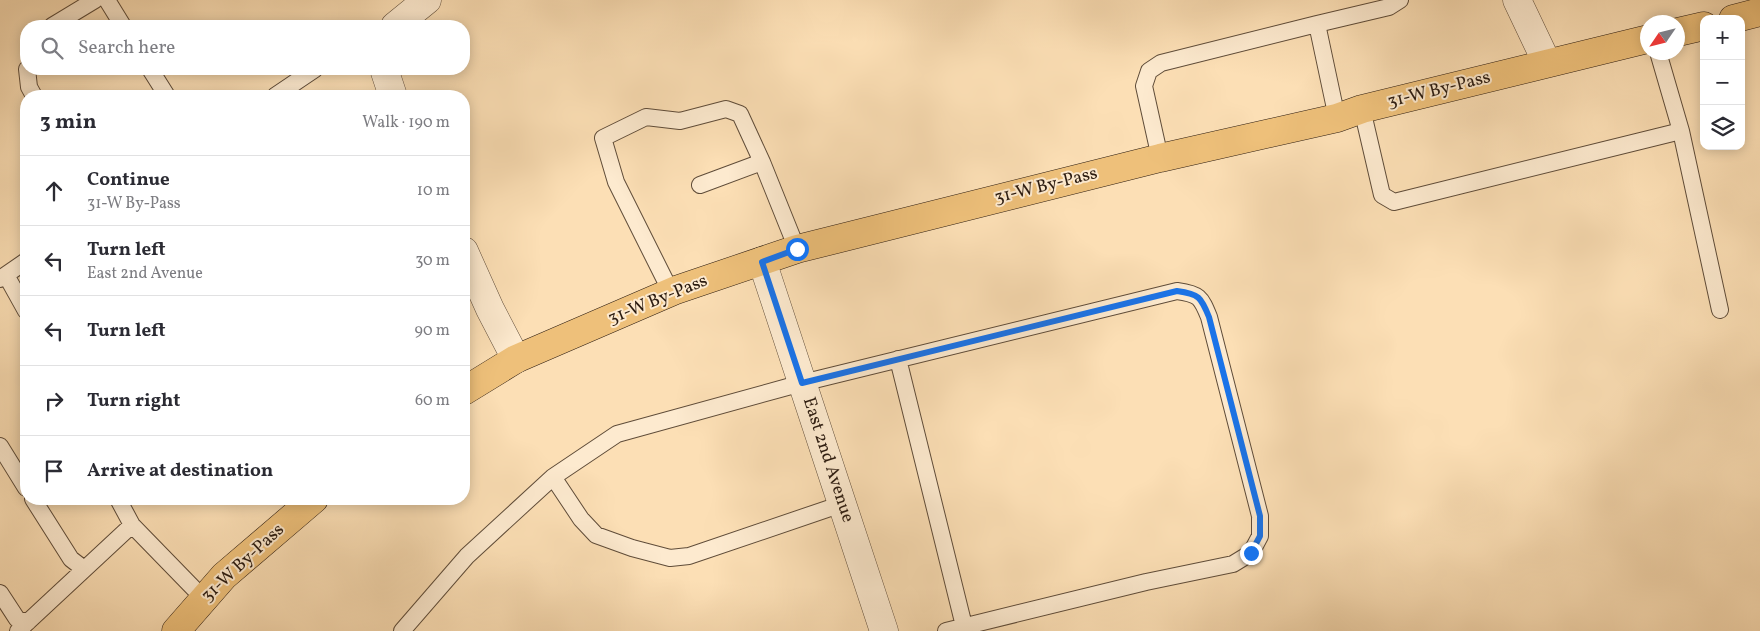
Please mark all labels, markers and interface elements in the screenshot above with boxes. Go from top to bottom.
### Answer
north arrow [1640,15,1685,60]
map controls [1700,15,1745,150]
button: + [1700,15,1745,60]
search box [20,20,470,75]
icon: search [38,34,66,62]
text: Search here [78,35,175,61]
button: − [1700,60,1745,105]
street label: 31-W By-Pass [1385,65,1493,115]
button: layers [1700,105,1745,150]
text: 3 min [40,108,96,137]
text: Walk · 190 m [362,112,450,134]
street label: 31-W By-Pass [992,161,1100,211]
text: Continue [87,167,170,193]
icon: ahead [40,177,68,205]
text: 10 m [417,180,450,202]
text: 31-W By-Pass [87,193,181,215]
text: Turn left [87,237,166,263]
route start [786,238,809,261]
icon: left [40,247,68,275]
text: 30 m [415,250,450,272]
text: East 2nd Avenue [87,263,203,285]
street label: 31-W By-Pass [604,269,712,331]
icon: left [40,317,68,345]
text: Turn left [87,318,166,344]
text: 90 m [414,320,450,342]
icon: right [40,387,68,415]
text: Turn right [87,388,180,414]
text: 60 m [415,390,450,412]
street label: East 2nd Avenue [796,394,860,526]
icon: arrive [40,457,68,485]
text: Arrive at destination [87,458,273,484]
street label: 31-W By-Pass [196,518,290,608]
route end [1240,542,1263,565]

